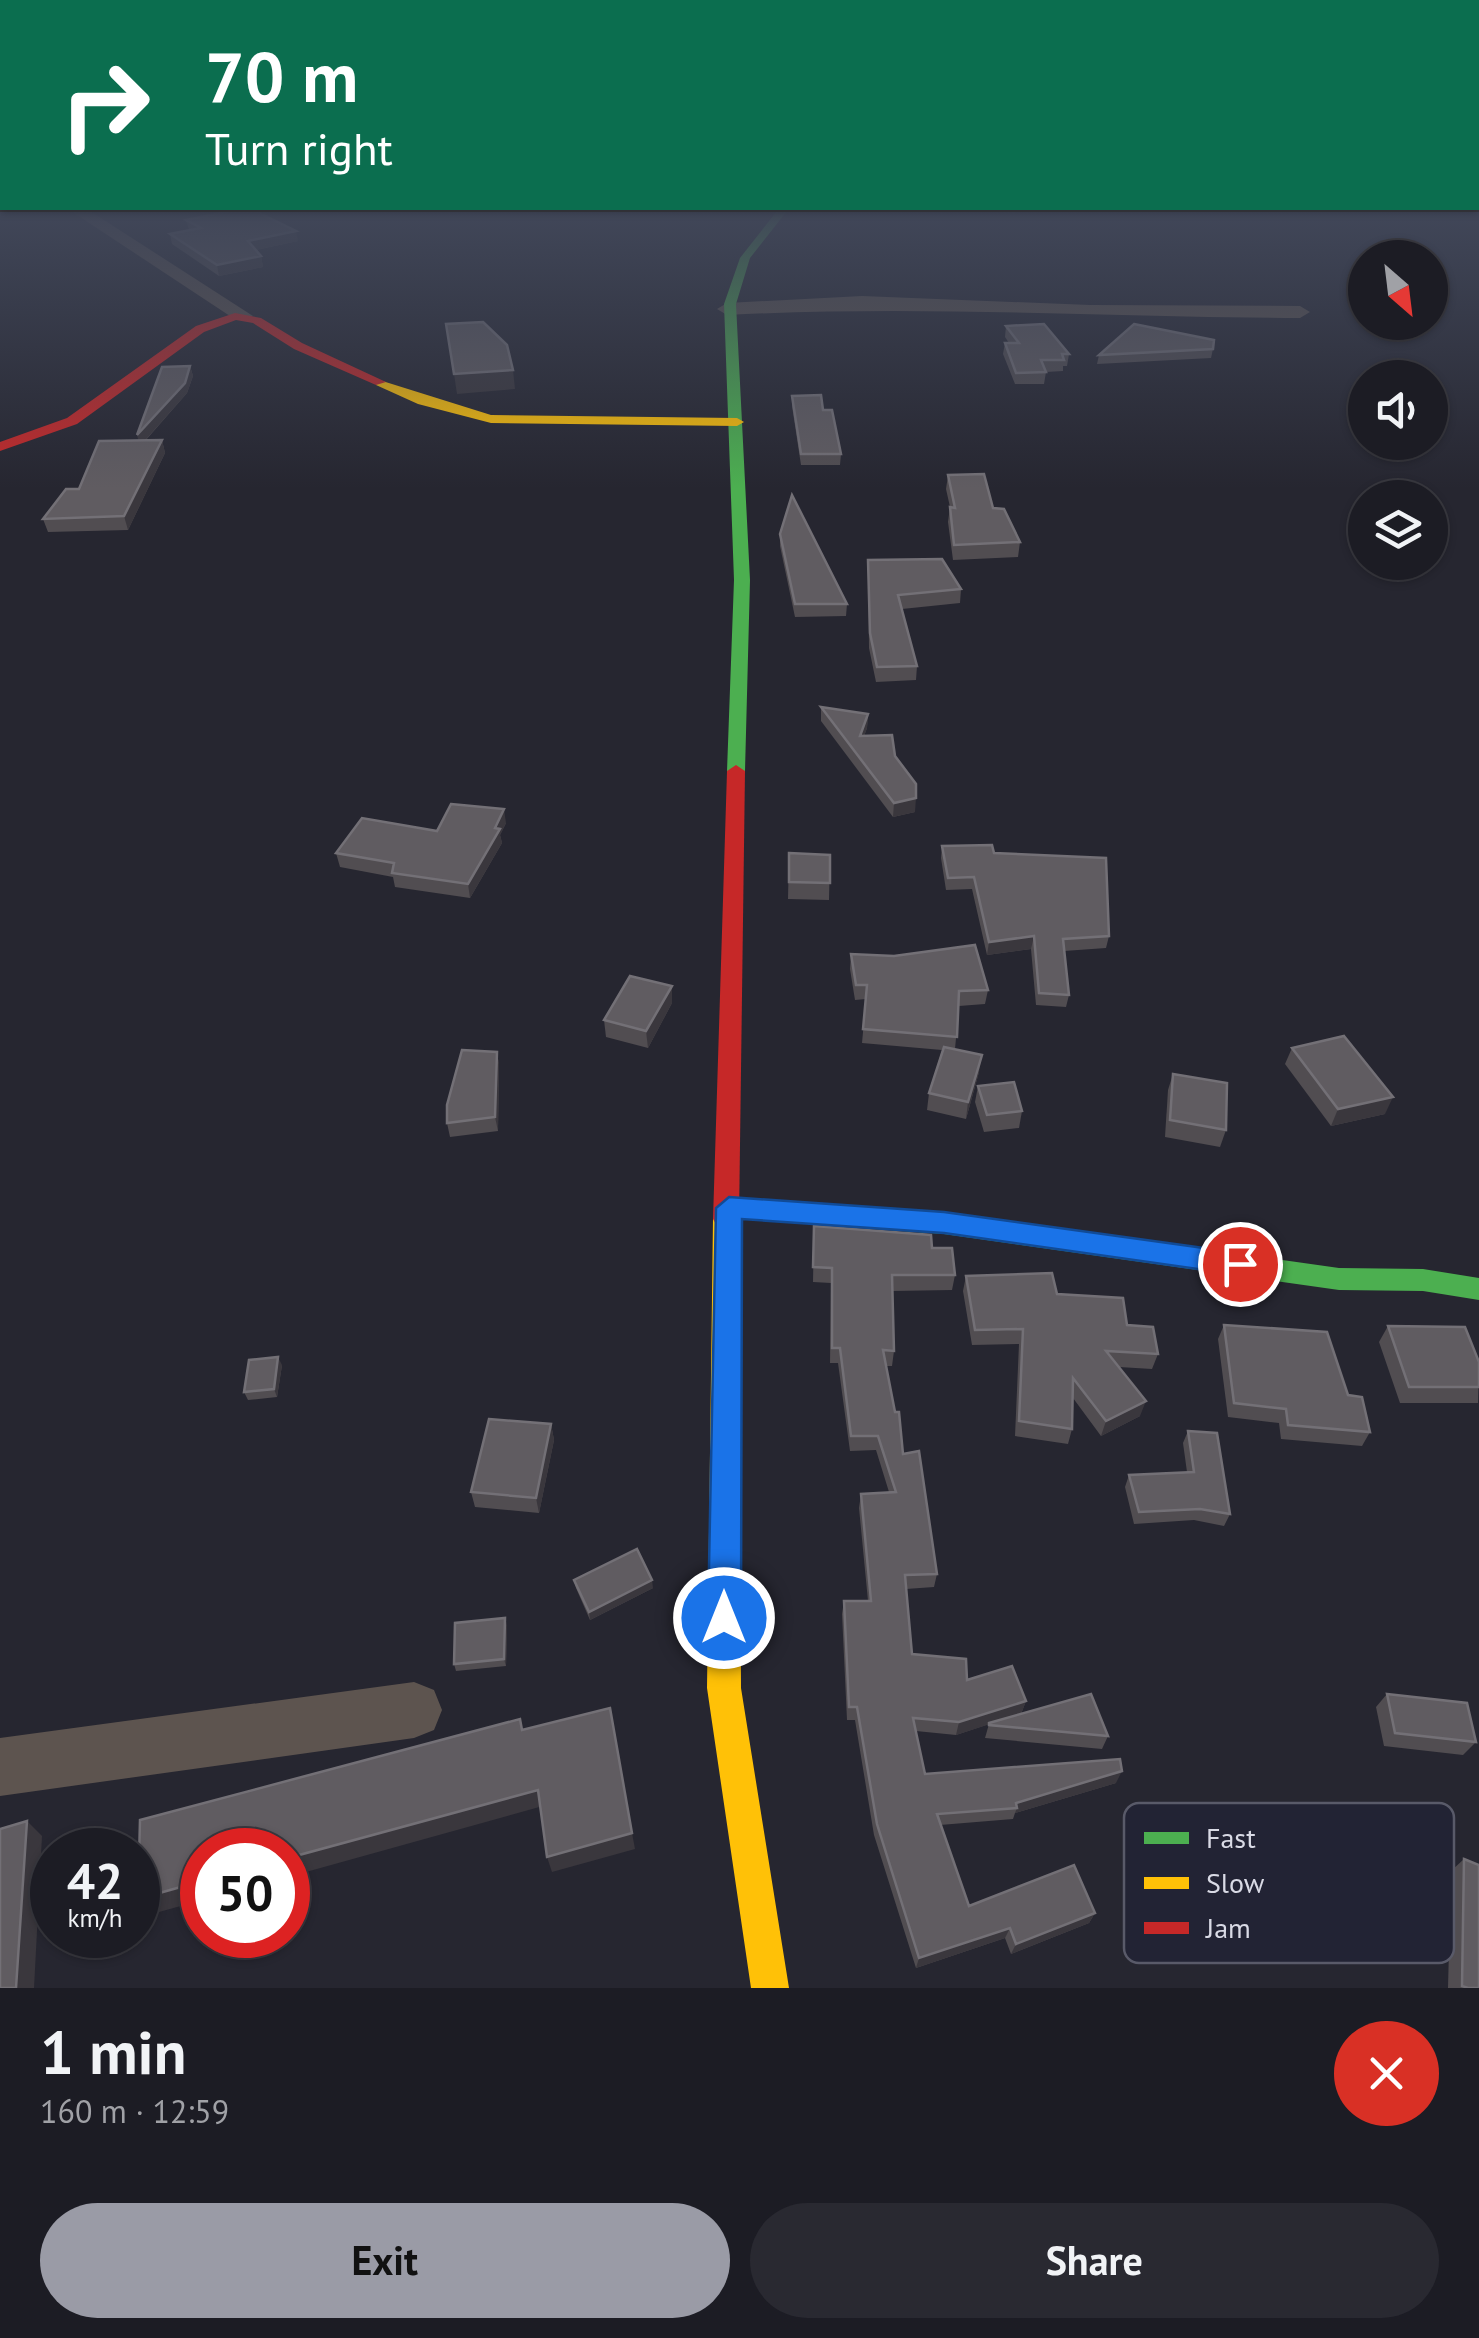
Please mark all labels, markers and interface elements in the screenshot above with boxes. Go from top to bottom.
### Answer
text: 70 m [205,31,358,121]
icon: right [40,40,170,170]
text: Turn right [205,119,393,177]
north arrow [1348,240,1448,340]
map controls [1348,240,1448,580]
button: sound [1348,360,1448,460]
button: layers [1348,480,1448,580]
pin [1198,1222,1283,1307]
icon: arrive [1213,1237,1268,1292]
position arrow [672,1566,776,1670]
legend [1124,1803,1454,1963]
text: Fast [1206,1819,1256,1856]
speed limit sign: 50 [180,1828,310,1958]
text: 42 [67,1848,123,1913]
text: Slow [1206,1864,1265,1901]
text: km/h [68,1902,122,1934]
text: Jam [1205,1909,1251,1946]
text: 1 min [40,2013,186,2091]
button: close [1334,2021,1439,2126]
text: 160 m · 12:59 [40,2090,229,2132]
button: Exit [40,2203,730,2318]
button: Share [750,2203,1439,2318]

